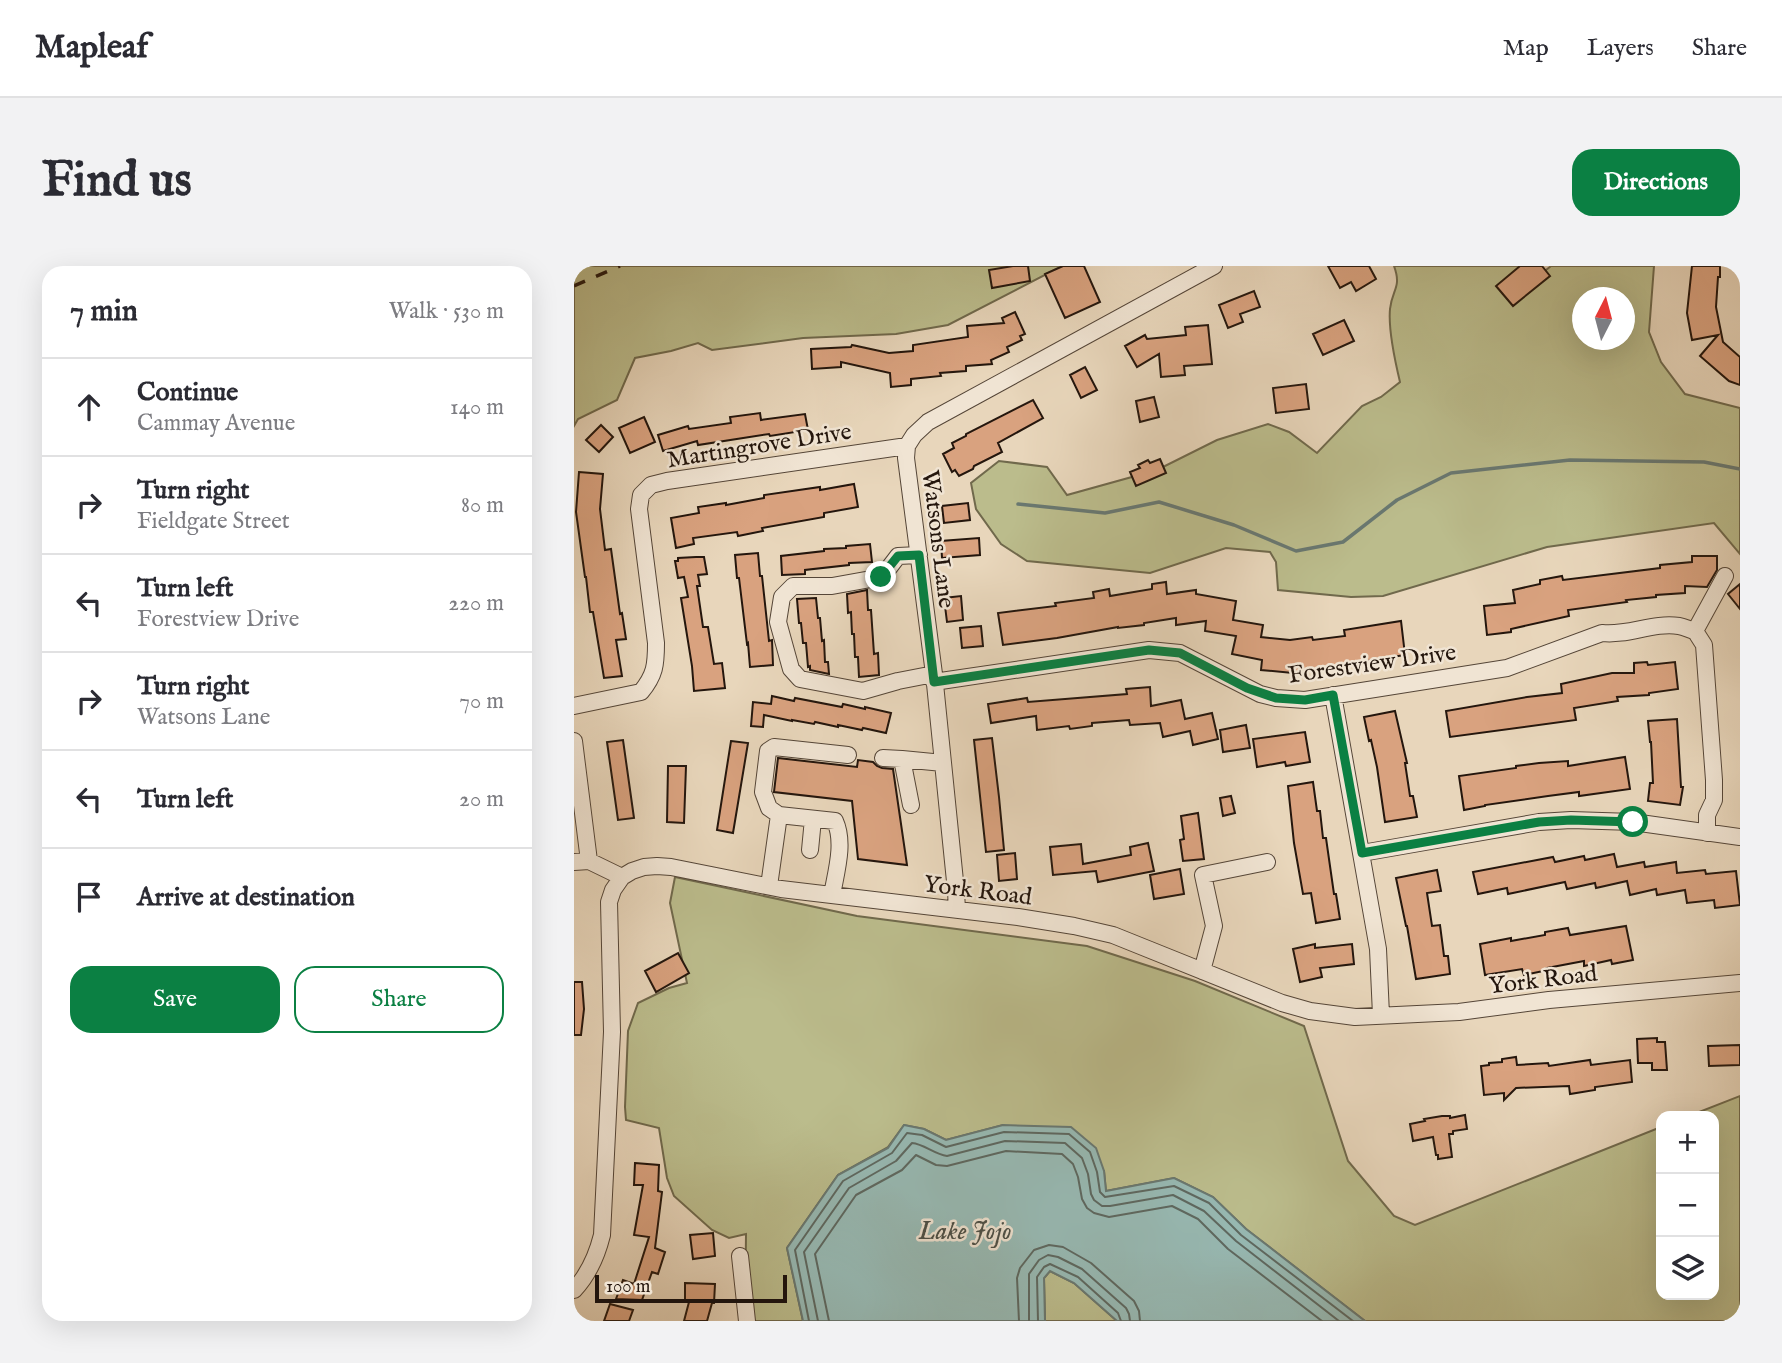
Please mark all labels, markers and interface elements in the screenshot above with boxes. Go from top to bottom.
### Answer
text: Mapleaf [35,27,148,69]
text: Map [1503,33,1549,64]
text: Layers [1587,33,1654,64]
text: Share [1692,33,1747,64]
button: Directions [1572,149,1740,216]
text: Find us [42,151,192,213]
north arrow [1572,287,1635,350]
text: 7 min [70,293,138,331]
text: Walk · 530 m [389,297,504,326]
text: Continue [137,376,238,409]
icon: ahead [70,388,108,426]
text: 140 m [450,393,504,422]
text: Cammay Avenue [137,409,295,438]
street label: Martingrove Drive [665,417,854,476]
street label: Watsons Lane [914,468,961,610]
text: Turn right [137,474,250,507]
icon: right [70,486,108,524]
text: 80 m [461,491,504,520]
text: Fieldgate Street [137,507,290,536]
route end [865,561,896,592]
text: Turn left [137,572,234,605]
icon: left [70,584,108,622]
text: 220 m [448,589,504,618]
text: Forestview Drive [137,605,299,634]
street label: Forestview Drive [1286,637,1458,692]
text: Turn right [137,670,250,703]
icon: right [70,682,108,720]
text: 70 m [459,687,504,716]
text: Watsons Lane [137,703,270,732]
icon: left [70,780,108,818]
text: Turn left [137,783,234,816]
text: 20 m [459,785,504,814]
route start [1617,806,1648,837]
street label: York Road [922,869,1034,914]
icon: arrive [70,878,108,916]
text: Arrive at destination [137,881,355,914]
street label: York Road [1487,958,1599,1003]
button: Save [70,966,280,1033]
button: Share [294,966,504,1033]
map controls [1656,1111,1719,1300]
button: + [1656,1111,1719,1174]
button: − [1656,1174,1719,1237]
water label: Lake Jojo [918,1215,1011,1248]
button: layers [1656,1237,1719,1300]
scale bar [595,1272,788,1304]
text: 100 m [606,1275,650,1299]

